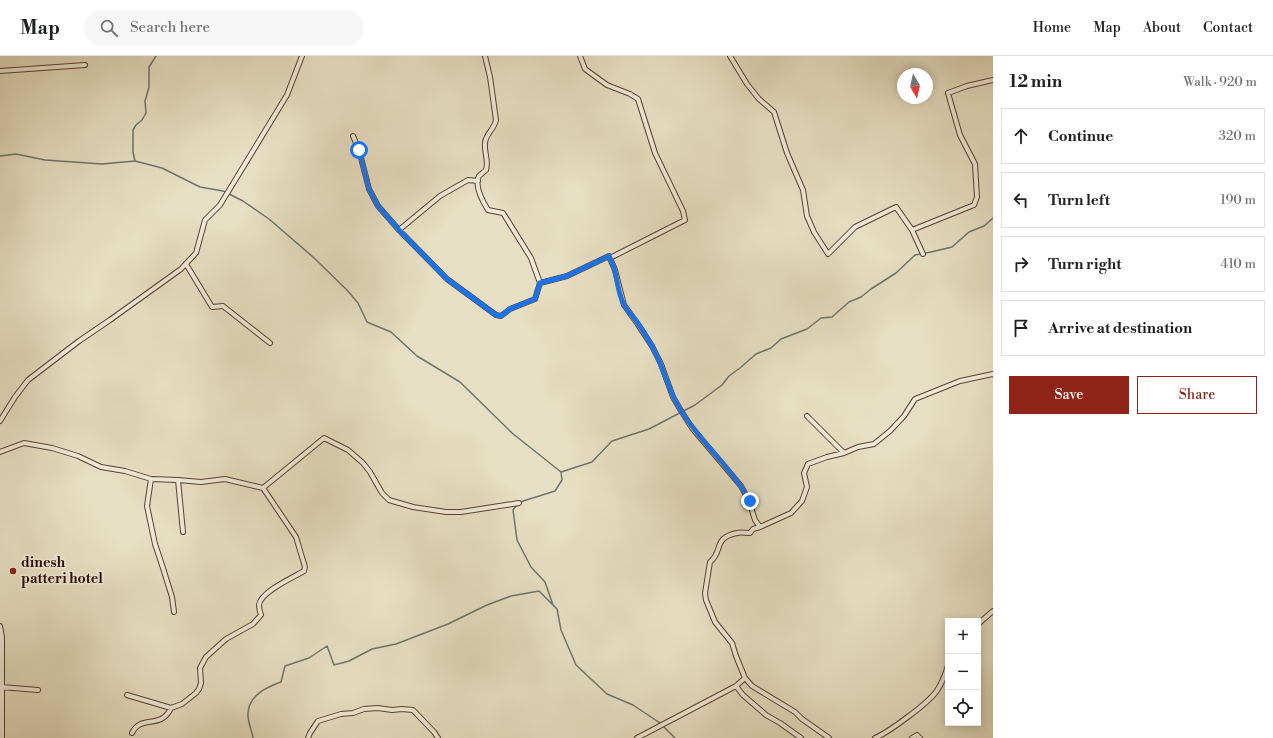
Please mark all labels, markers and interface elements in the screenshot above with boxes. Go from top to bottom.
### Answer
search box [84,10,364,46]
text: Map [20,16,60,40]
icon: search [98,17,120,39]
text: Search here [130,18,210,37]
text: Home [1033,19,1071,37]
text: Map [1093,19,1121,37]
text: About [1143,19,1181,37]
text: Contact [1203,19,1253,37]
north arrow [897,68,933,104]
text: 12 min [1009,71,1062,93]
text: Walk · 920 m [1183,74,1257,90]
icon: ahead [1010,125,1032,147]
text: Continue [1048,127,1113,146]
text: 320 m [1219,128,1256,144]
route start [350,141,368,159]
icon: left [1010,189,1032,211]
text: Turn left [1048,191,1110,210]
text: 190 m [1220,192,1256,208]
icon: right [1010,253,1032,275]
text: Turn right [1048,255,1122,274]
text: 410 m [1220,256,1256,272]
icon: arrive [1010,317,1032,339]
text: Arrive at destination [1048,319,1192,338]
button: Save [1009,376,1129,414]
button: Share [1137,376,1257,414]
route end [741,492,759,510]
place label: dinesh patteri hotel [21,554,103,588]
marker: dinesh patteri hotel [8,566,18,576]
map controls [945,618,981,726]
button: + [945,618,981,654]
button: − [945,654,981,690]
button: locate [945,690,981,726]

